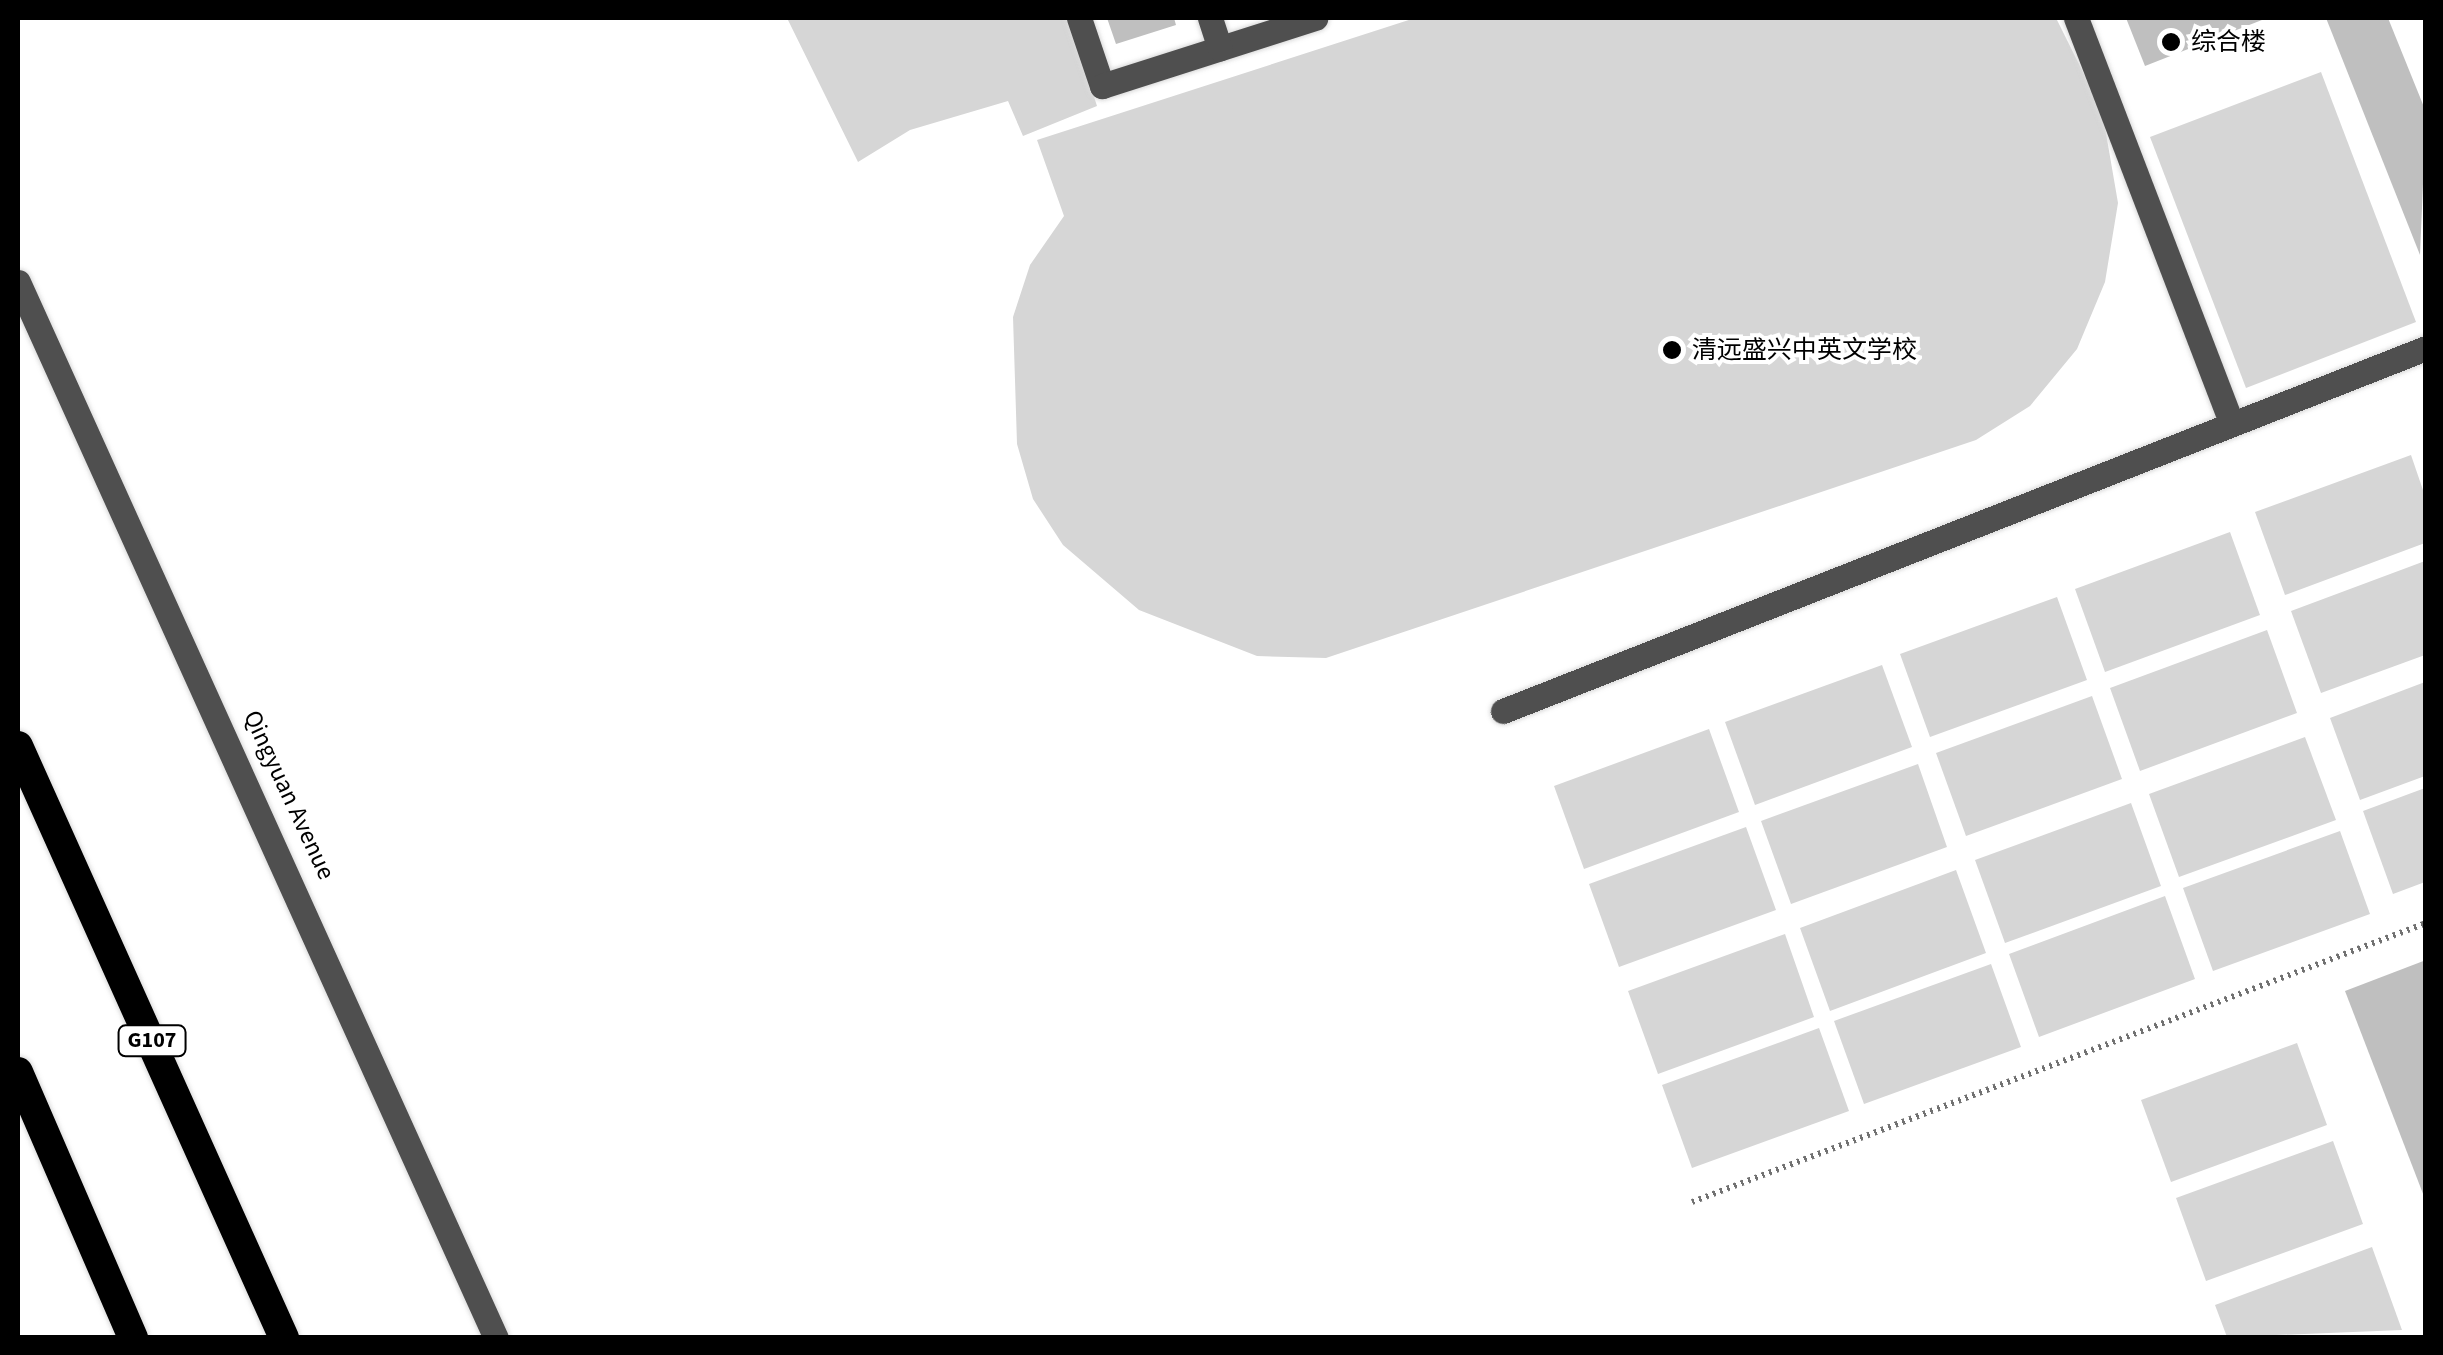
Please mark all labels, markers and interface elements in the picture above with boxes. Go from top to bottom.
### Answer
place label: 综合楼 [2191,27,2266,57]
marker: 综合楼 [2160,31,2182,53]
place label: 清远盛兴中英文学校 [1692,335,1917,365]
marker: 清远盛兴中英文学校 [1661,339,1683,361]
street label: Qingyuan Avenue [237,706,341,884]
road number: G107 [117,1024,187,1058]

